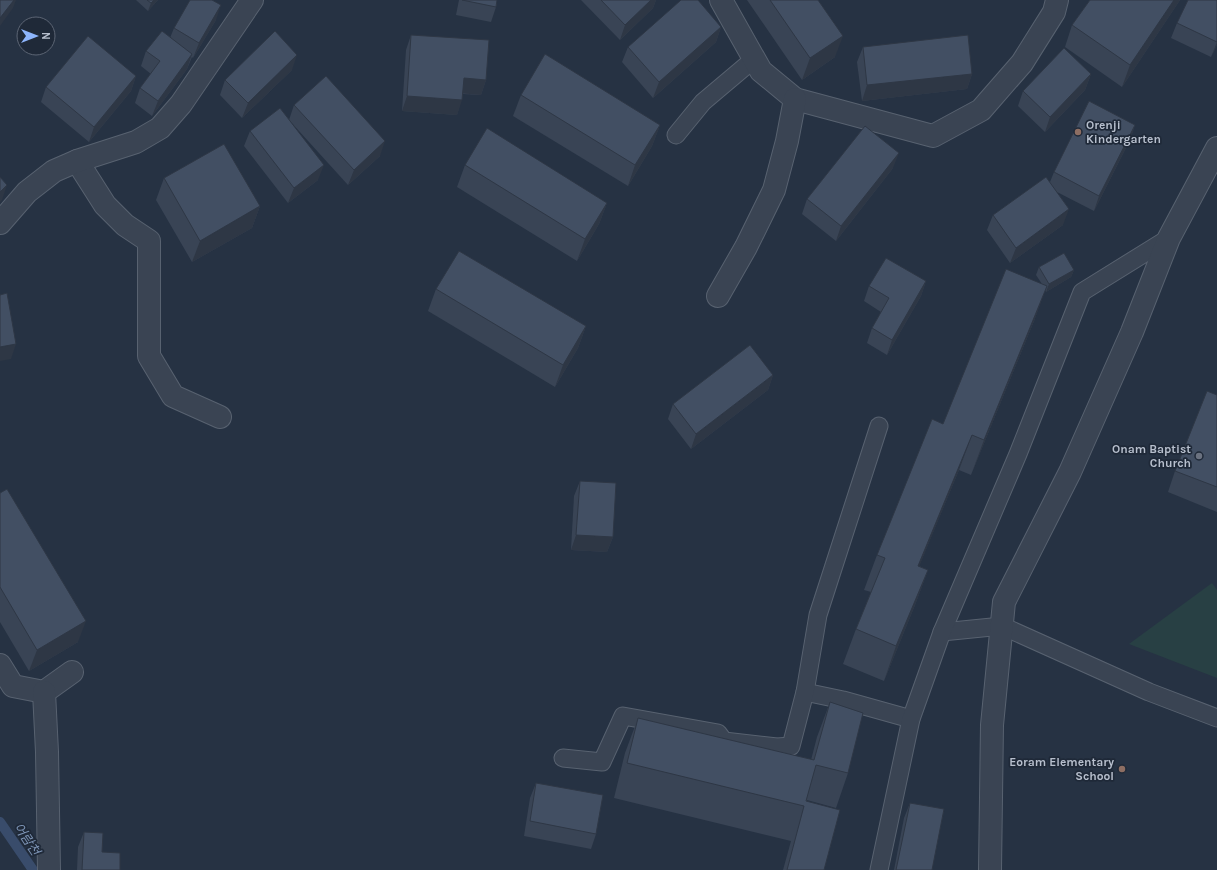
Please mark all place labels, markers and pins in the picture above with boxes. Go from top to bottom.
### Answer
place label: Orenji Kindergarten [1086,118,1161,146]
marker: Orenji Kindergarten [1073,127,1083,137]
place label: Onam Baptist Church [1112,442,1191,470]
marker: Onam Baptist Church [1194,451,1204,461]
place label: Eoram Elementary School [1009,755,1114,783]
marker: Eoram Elementary School [1117,764,1127,774]

